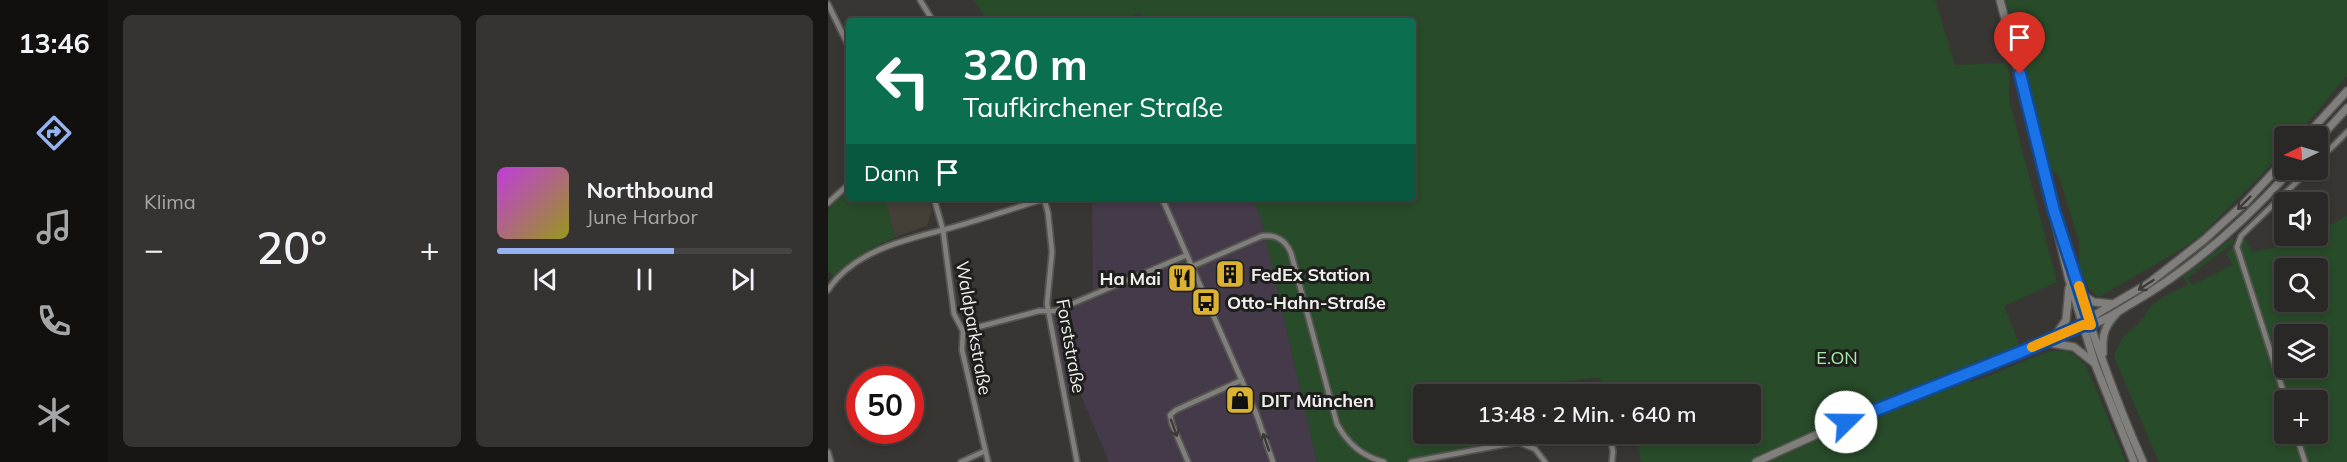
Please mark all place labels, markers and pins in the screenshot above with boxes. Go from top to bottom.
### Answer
pin [1994,12,2045,74]
building icon: FedEx Station [1214,258,1246,290]
restaurant icon: Ha Mai [1166,262,1198,294]
place label: FedEx Station [1251,263,1370,286]
place label: Ha Mai [1099,267,1161,290]
bus stop icon: Otto-Hahn-Straße [1190,286,1222,318]
place label: Otto-Hahn-Straße [1227,291,1386,314]
shop icon: DIT München [1224,384,1256,416]
place label: DIT München [1261,389,1374,412]

